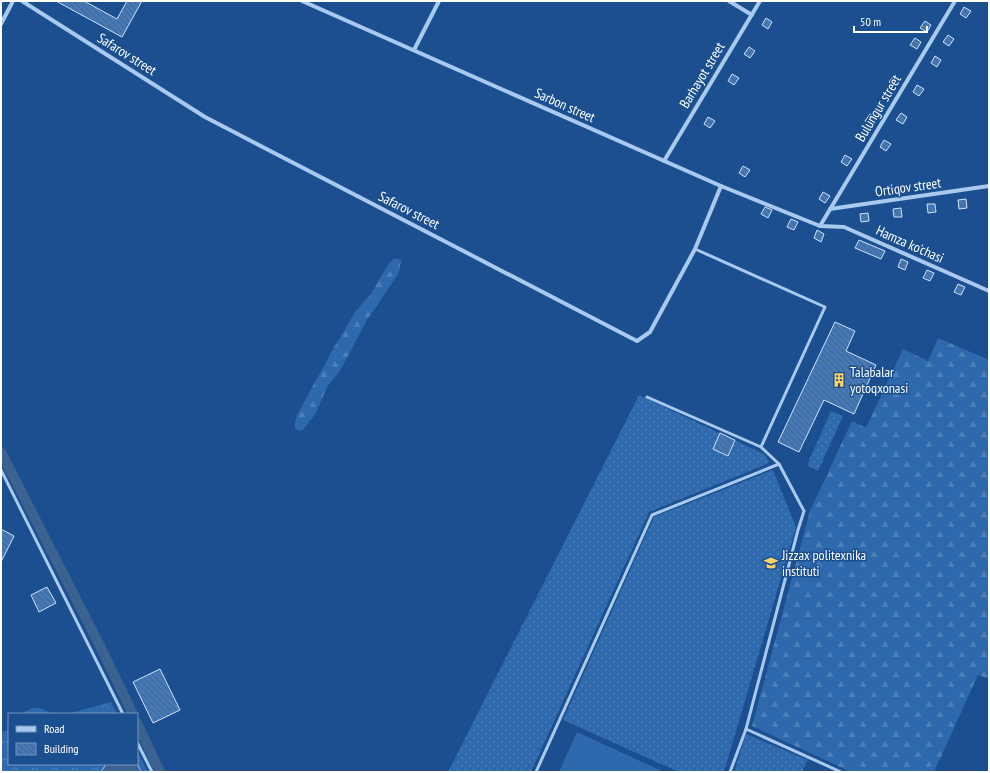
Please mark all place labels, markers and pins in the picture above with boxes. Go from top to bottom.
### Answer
place label: Talabalar yotoqxonasi [850,363,908,397]
building icon: Talabalar yotoqxonasi [831,372,847,388]
place label: Jizzax politexnika instituti [781,546,866,580]
school or university icon: Jizzax politexnika instituti [763,555,779,571]

